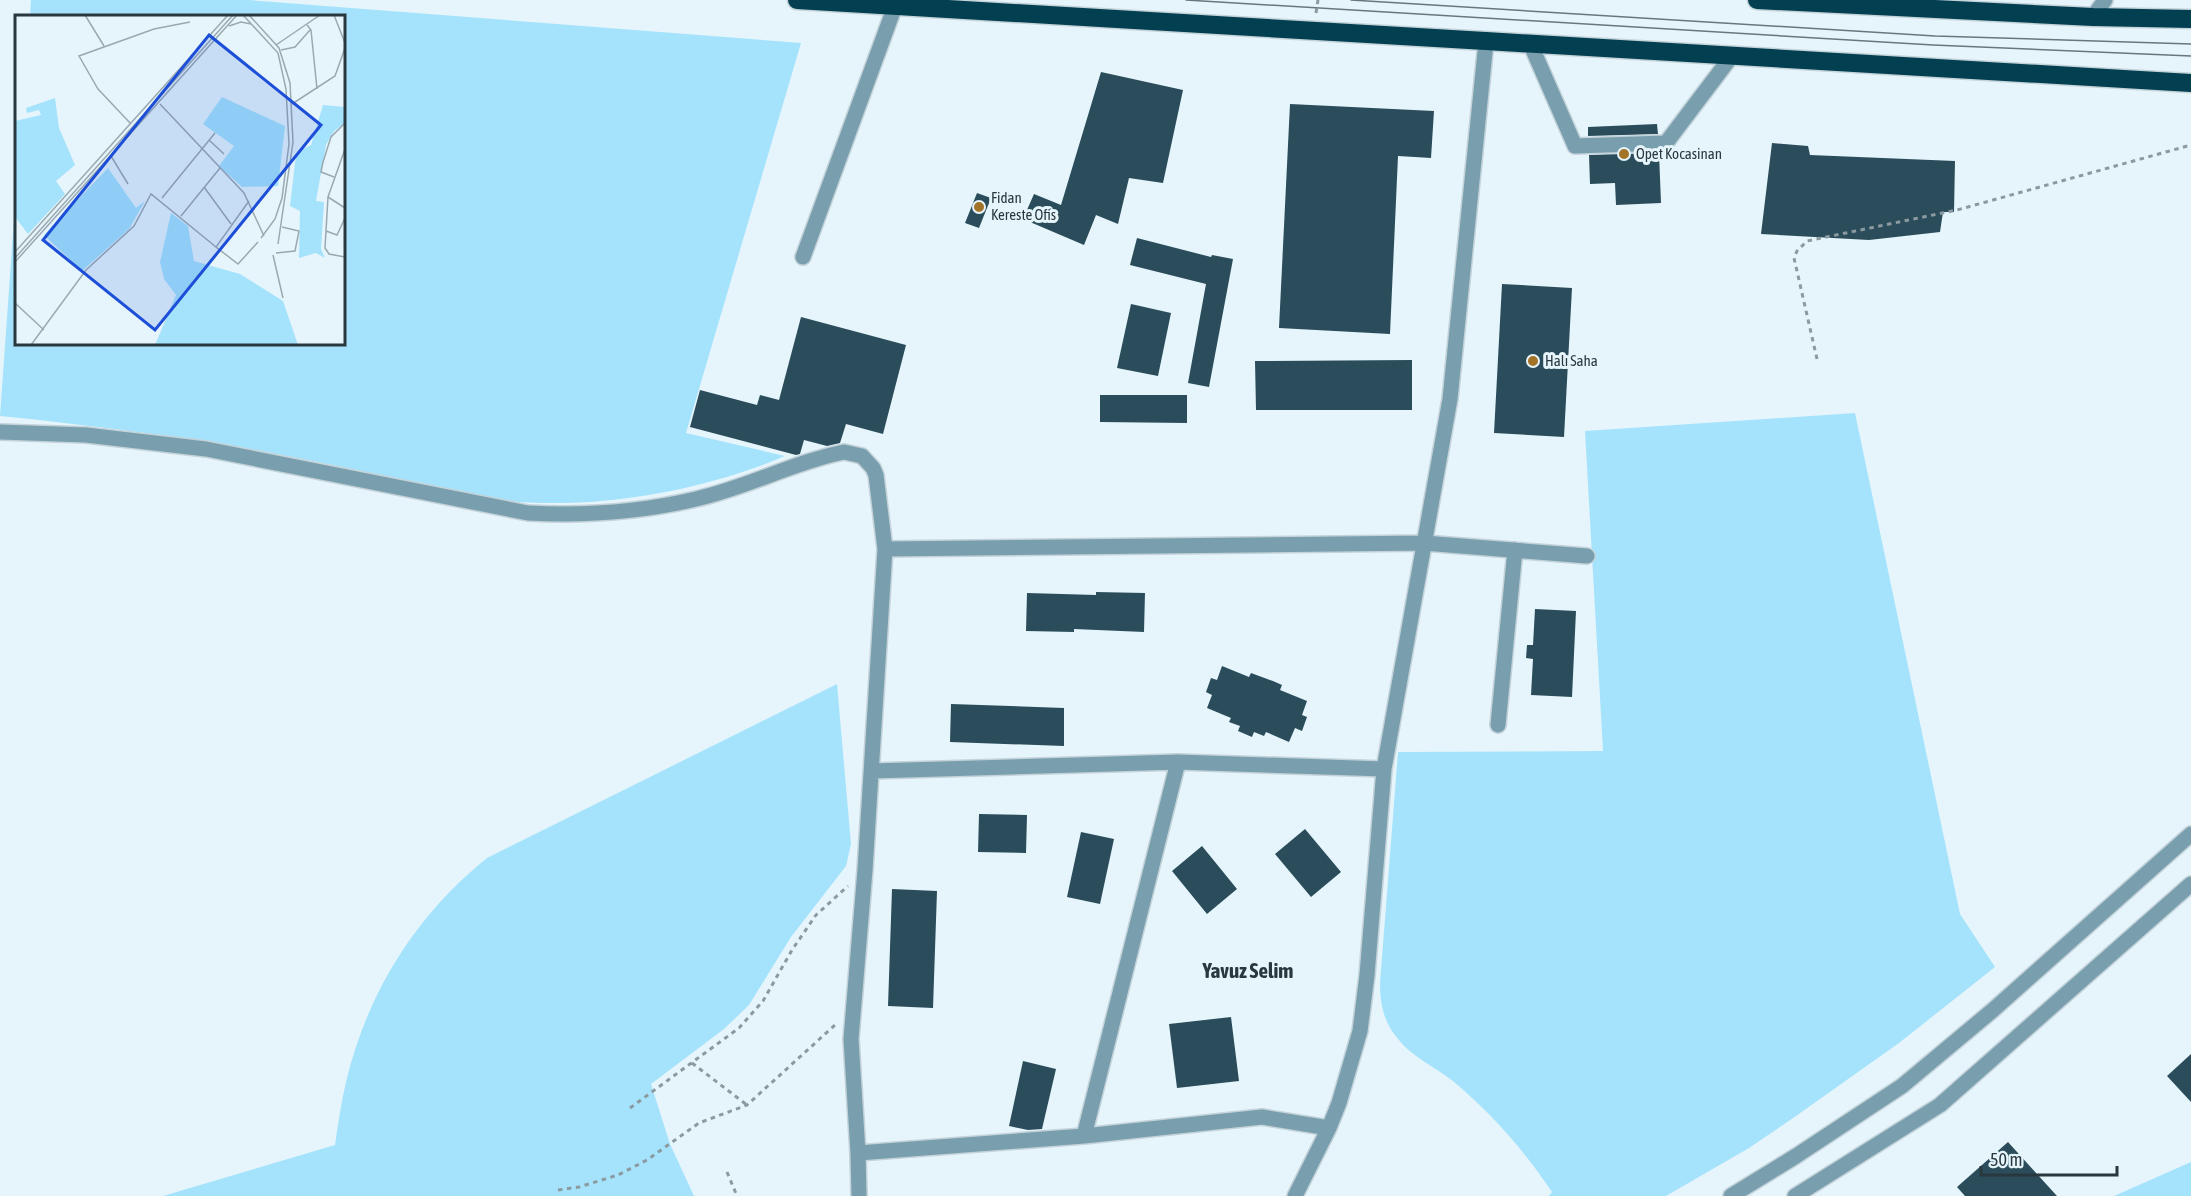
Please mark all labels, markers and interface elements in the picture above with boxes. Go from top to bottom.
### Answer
inset map [15,15,345,345]
place label: Opet Kocasinan [1636,145,1722,162]
marker: Opet Kocasinan [1617,147,1631,161]
place label: Fidan Kereste Ofis [991,189,1056,223]
marker: Fidan Kereste Ofis [972,200,986,214]
place label: Halı Saha [1545,352,1598,369]
marker: Halı Saha [1526,354,1540,368]
district label: Yavuz Selim [1202,958,1293,982]
scale bar [1981,1139,2118,1177]
text: 50 m [1990,1149,2022,1170]

